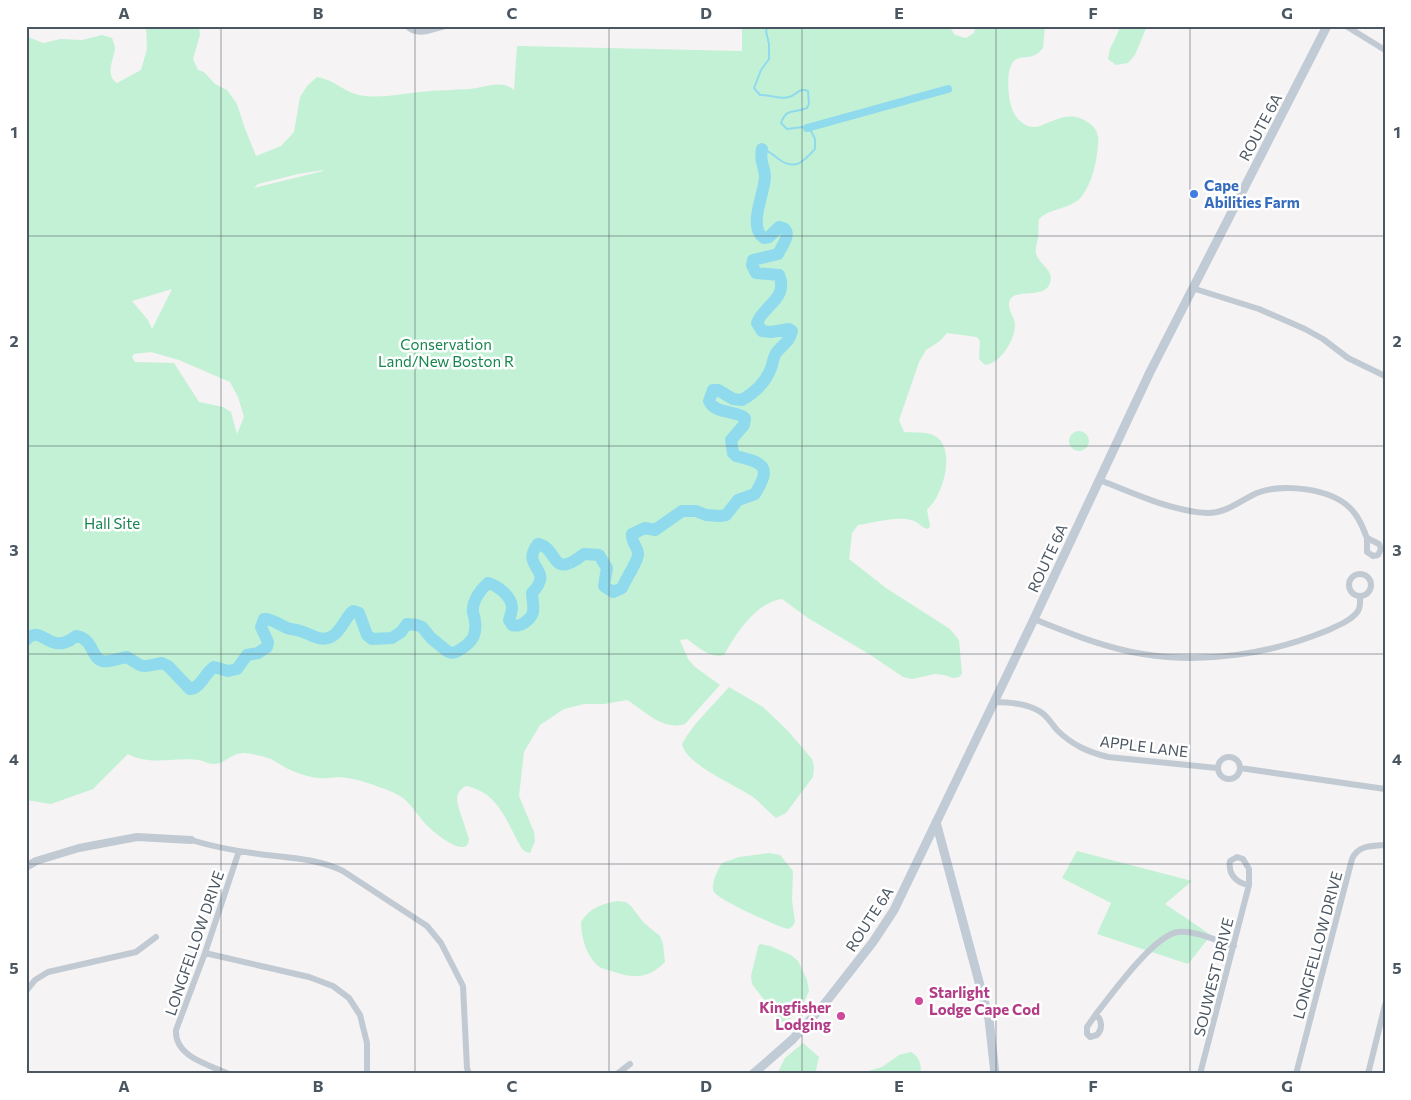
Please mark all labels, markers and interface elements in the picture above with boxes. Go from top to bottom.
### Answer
text: A [118,3,130,22]
text: B [313,3,324,22]
text: C [507,3,518,22]
text: D [700,3,712,22]
text: E [894,3,904,22]
text: F [1088,3,1098,22]
text: G [1281,3,1293,22]
street label: ROUTE 6A [1235,90,1285,164]
text: 1 [10,122,18,141]
text: 1 [1393,122,1401,141]
place label: Cape Abilities Farm [1204,176,1300,211]
marker: Cape Abilities Farm [1188,188,1200,200]
text: 2 [9,331,19,350]
text: 2 [1392,331,1402,350]
park label: Conservation Land/New Boston R [378,335,514,370]
park label: Hall Site [84,514,140,532]
street label: ROUTE 6A [1023,521,1071,595]
text: 3 [9,540,19,559]
text: 3 [1392,540,1402,559]
street label: APPLE LANE [1099,732,1189,760]
text: 4 [9,749,19,768]
text: 4 [1392,749,1402,768]
street label: LONGFELLOW DRIVE [161,868,227,1018]
street label: LONGFELLOW DRIVE [1289,869,1345,1021]
street label: ROUTE 6A [841,883,897,955]
street label: SOUWEST DRIVE [1190,916,1236,1038]
text: 5 [9,958,19,977]
text: 5 [1392,958,1402,977]
place label: Starlight Lodge Cape Cod [929,983,1040,1018]
marker: Starlight Lodge Cape Cod [913,995,925,1007]
place label: Kingfisher Lodging [759,998,831,1033]
marker: Kingfisher Lodging [835,1010,847,1022]
text: A [118,1076,130,1095]
text: B [313,1076,324,1095]
text: C [507,1076,518,1095]
text: D [700,1076,712,1095]
text: E [894,1076,904,1095]
text: F [1088,1076,1098,1095]
text: G [1281,1076,1293,1095]

